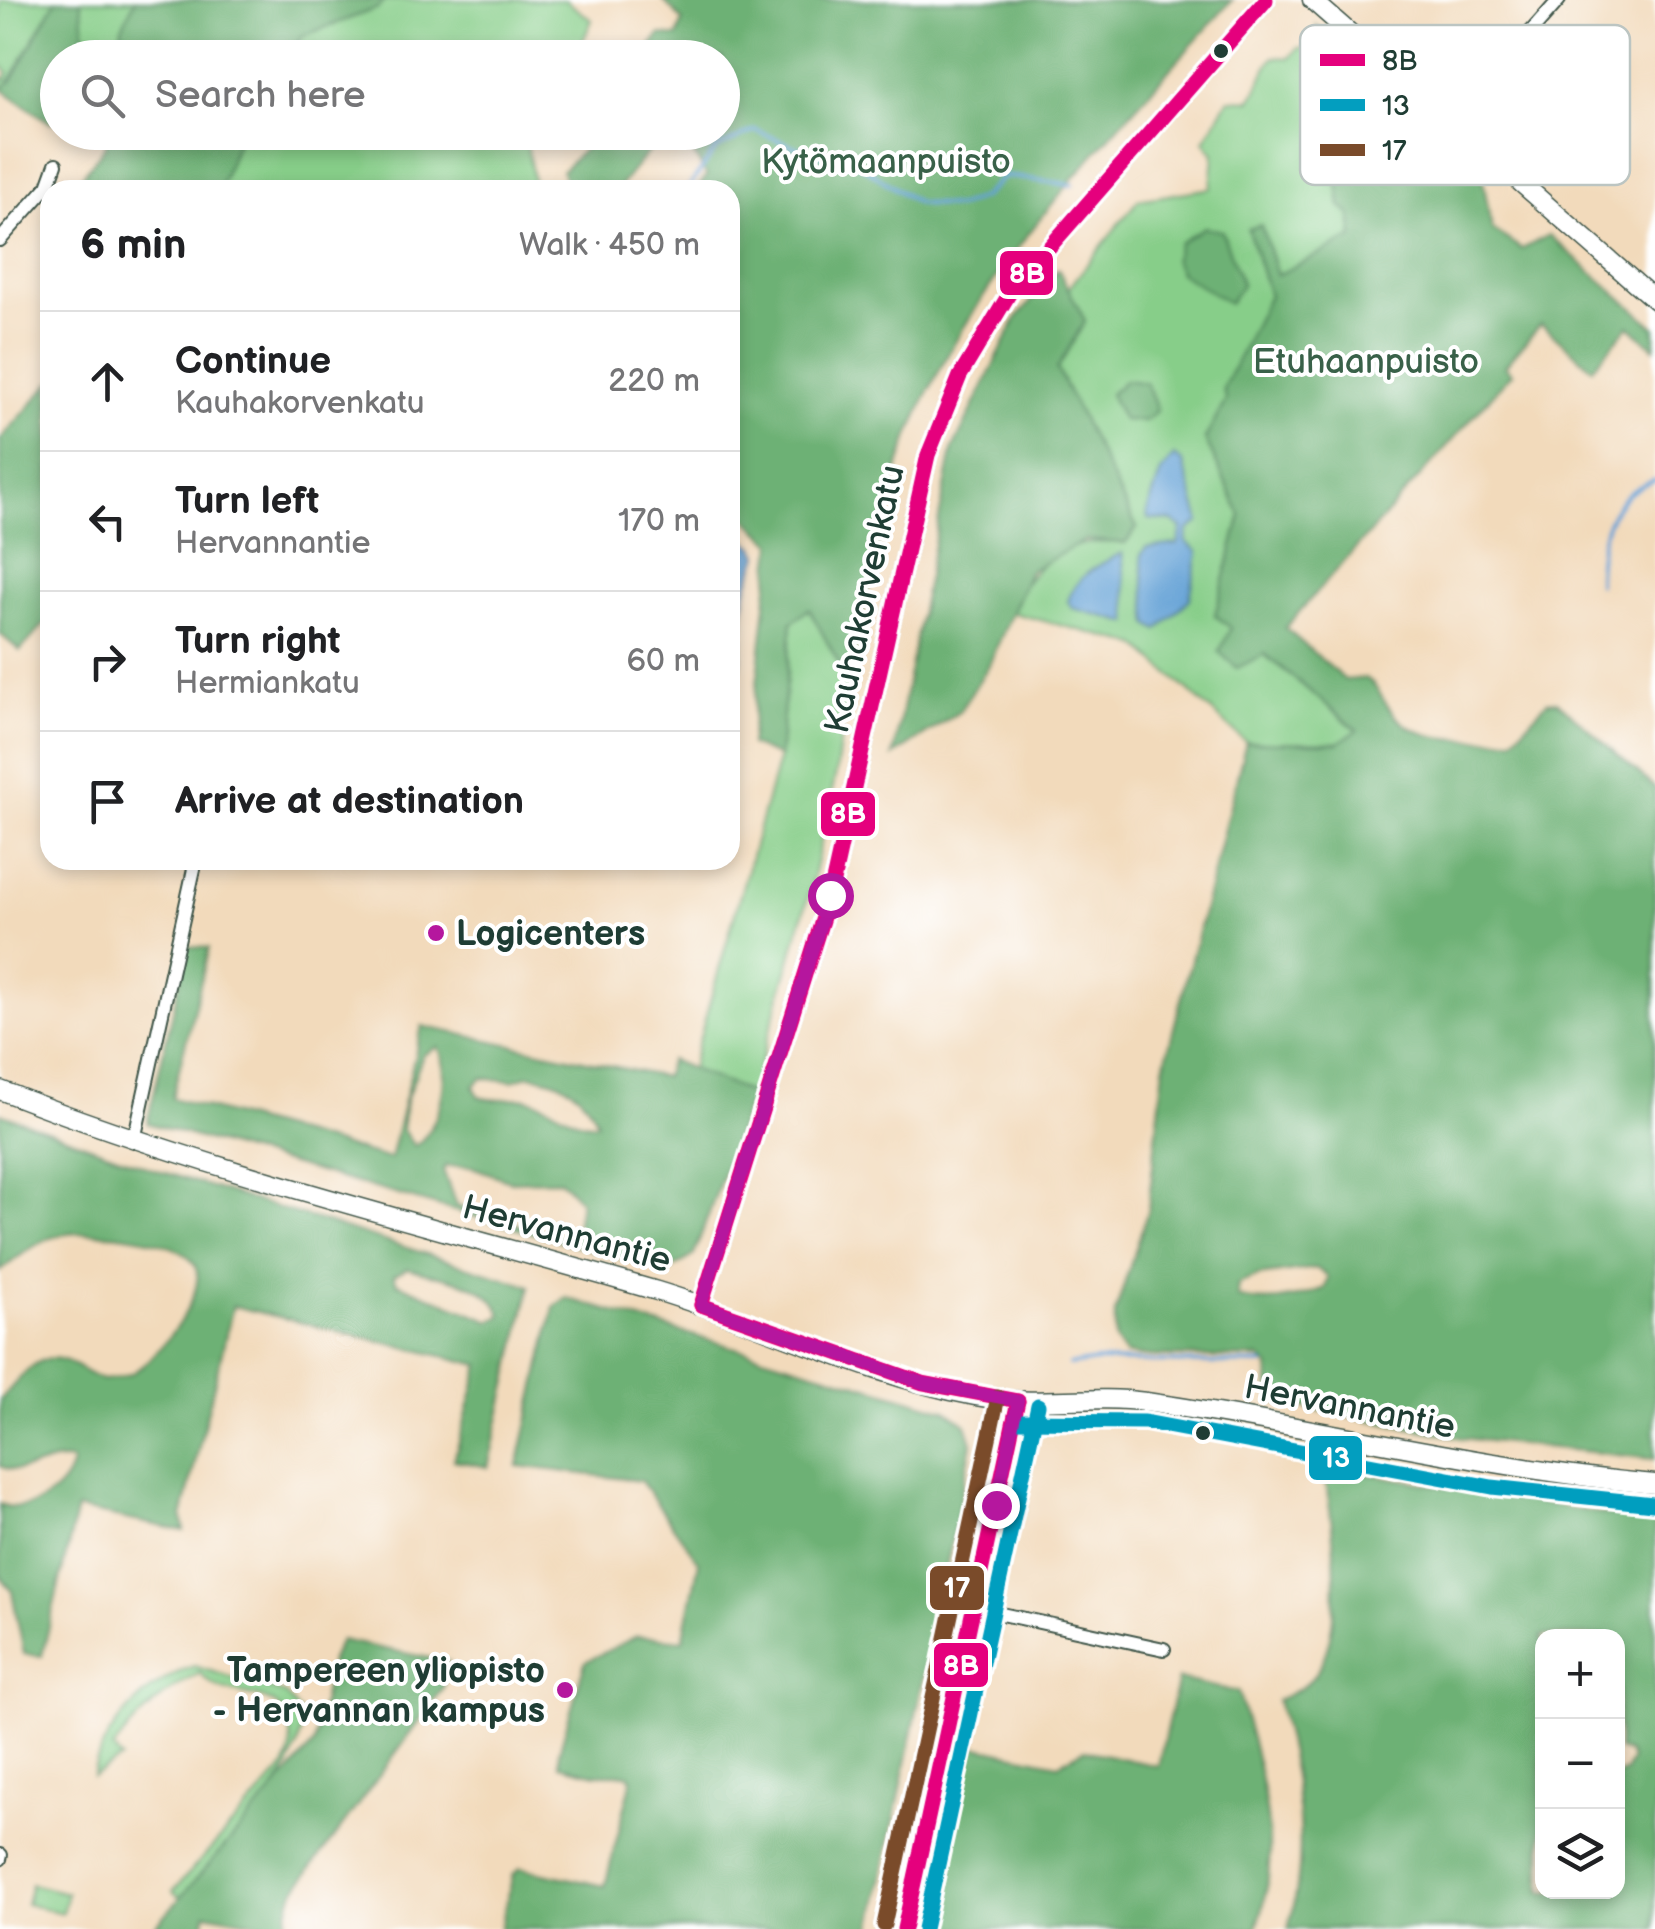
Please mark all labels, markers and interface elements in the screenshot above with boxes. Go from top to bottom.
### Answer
legend [1300,25,1630,185]
search box [40,40,740,150]
unlabelled marker [1211,41,1231,61]
text: 8B [1382,45,1418,78]
icon: search [75,68,130,123]
text: Search here [155,73,366,118]
text: 13 [1382,90,1410,123]
text: 17 [1382,135,1407,168]
park label: Kytömaanpuisto [761,141,1011,184]
text: 6 min [80,220,186,271]
text: Walk · 450 m [519,226,700,265]
line badge: 8B [998,249,1055,297]
text: 8B [1009,258,1045,291]
text: Continue [175,339,331,384]
park label: Etuhaanpuisto [1253,341,1479,384]
icon: ahead [80,354,135,409]
text: 220 m [608,362,700,401]
text: Kauhakorvenkatu [175,384,425,423]
street label: Kauhakorvenkatu [816,461,915,737]
text: Turn left [175,479,319,524]
icon: left [80,494,135,549]
text: 170 m [618,502,700,541]
text: Hervannantie [175,524,371,563]
text: Turn right [175,619,340,664]
icon: right [80,634,135,689]
text: 60 m [627,642,700,681]
text: Hermiankatu [175,664,360,703]
icon: arrive [80,774,135,829]
text: Arrive at destination [175,779,524,824]
line badge: 8B [819,790,877,838]
text: 8B [830,798,866,831]
route start [808,873,854,919]
place label: Logicenters [456,913,645,956]
marker: Logicenters [425,922,447,944]
street label: Hervannantie [458,1186,675,1283]
street label: Hervannantie [1241,1366,1459,1449]
unlabelled marker [1193,1423,1213,1443]
line badge: 13 [1307,1434,1364,1482]
text: 13 [1322,1442,1350,1475]
route end [974,1483,1020,1529]
line badge: 17 [928,1564,986,1612]
text: 17 [943,1572,971,1605]
map controls [1535,1629,1625,1899]
button: + [1535,1629,1625,1719]
line badge: 8B [932,1641,990,1689]
place label: Tampereen yliopisto - Hervannan kampus [213,1650,545,1733]
text: 8B [943,1650,979,1683]
marker: Tampereen yliopisto - Hervannan kampus [554,1679,576,1701]
button: − [1535,1719,1625,1809]
button: layers [1535,1809,1625,1899]

